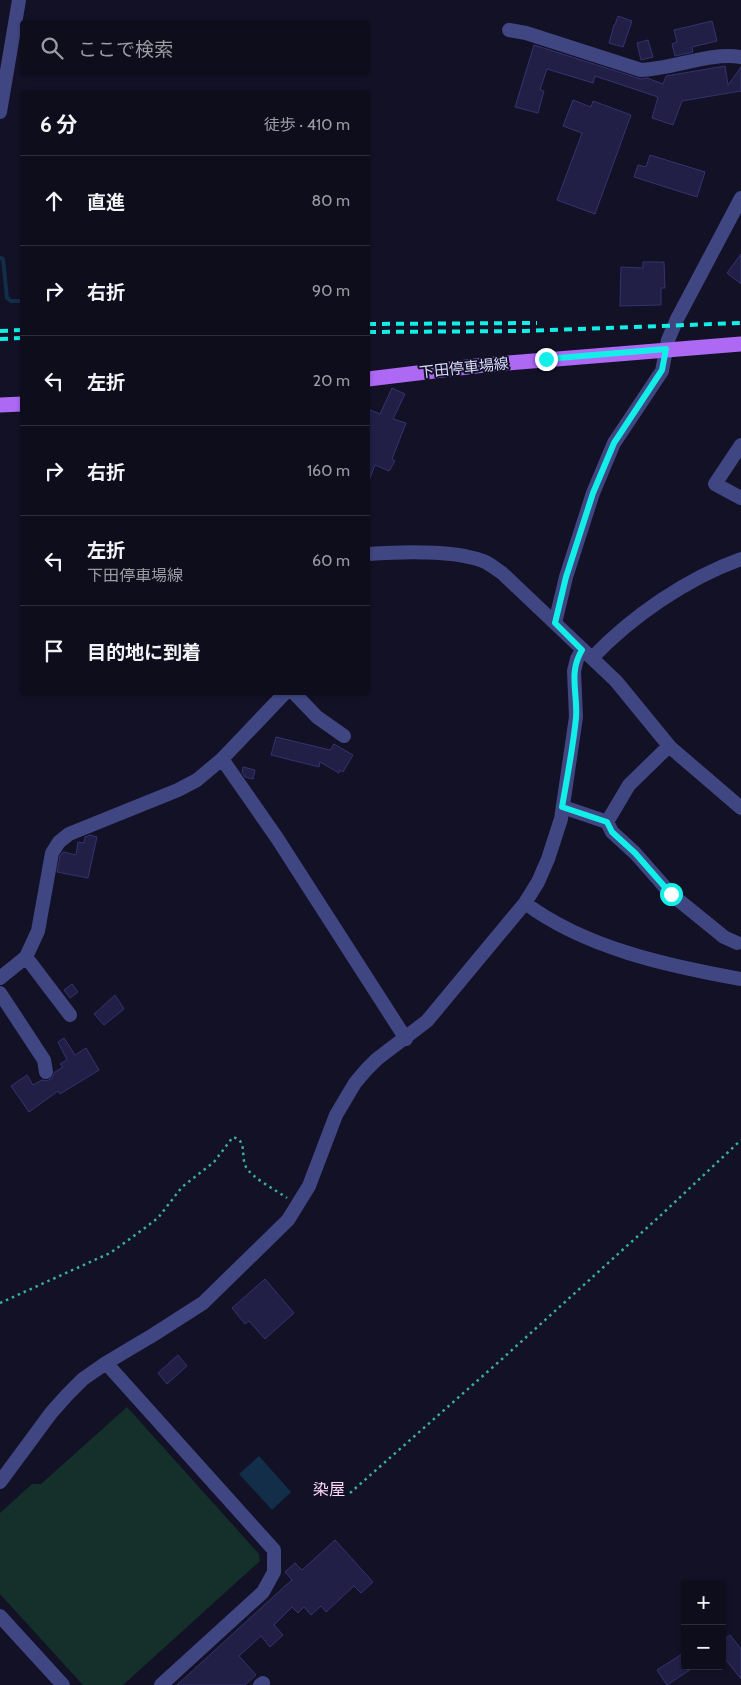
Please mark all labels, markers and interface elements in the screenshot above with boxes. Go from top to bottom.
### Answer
search box [20,20,370,75]
icon: search [38,34,66,62]
text: ここで検索 [78,38,173,61]
text: 6 分 [40,112,78,137]
text: 徒歩 · 410 m [264,115,350,134]
icon: ahead [40,187,68,215]
text: 直進 [87,191,125,214]
text: 80 m [312,191,350,210]
icon: right [40,277,68,305]
text: 右折 [87,281,125,304]
text: 90 m [312,281,350,300]
route end [535,348,558,371]
street label: 下田停車場線 [418,354,510,382]
icon: left [40,367,68,395]
text: 左折 [87,371,125,394]
text: 20 m [313,371,350,390]
icon: right [40,457,68,485]
text: 右折 [87,461,125,484]
text: 160 m [307,461,350,480]
text: 左折 [87,539,125,562]
icon: left [40,547,68,575]
text: 60 m [312,551,350,570]
text: 下田停車場線 [87,566,183,585]
icon: arrive [40,637,68,665]
text: 目的地に到着 [87,641,201,664]
route start [660,883,683,906]
district label: 染屋 [313,1480,345,1499]
map controls [681,1580,726,1670]
button: + [681,1580,726,1625]
button: − [681,1625,726,1670]

